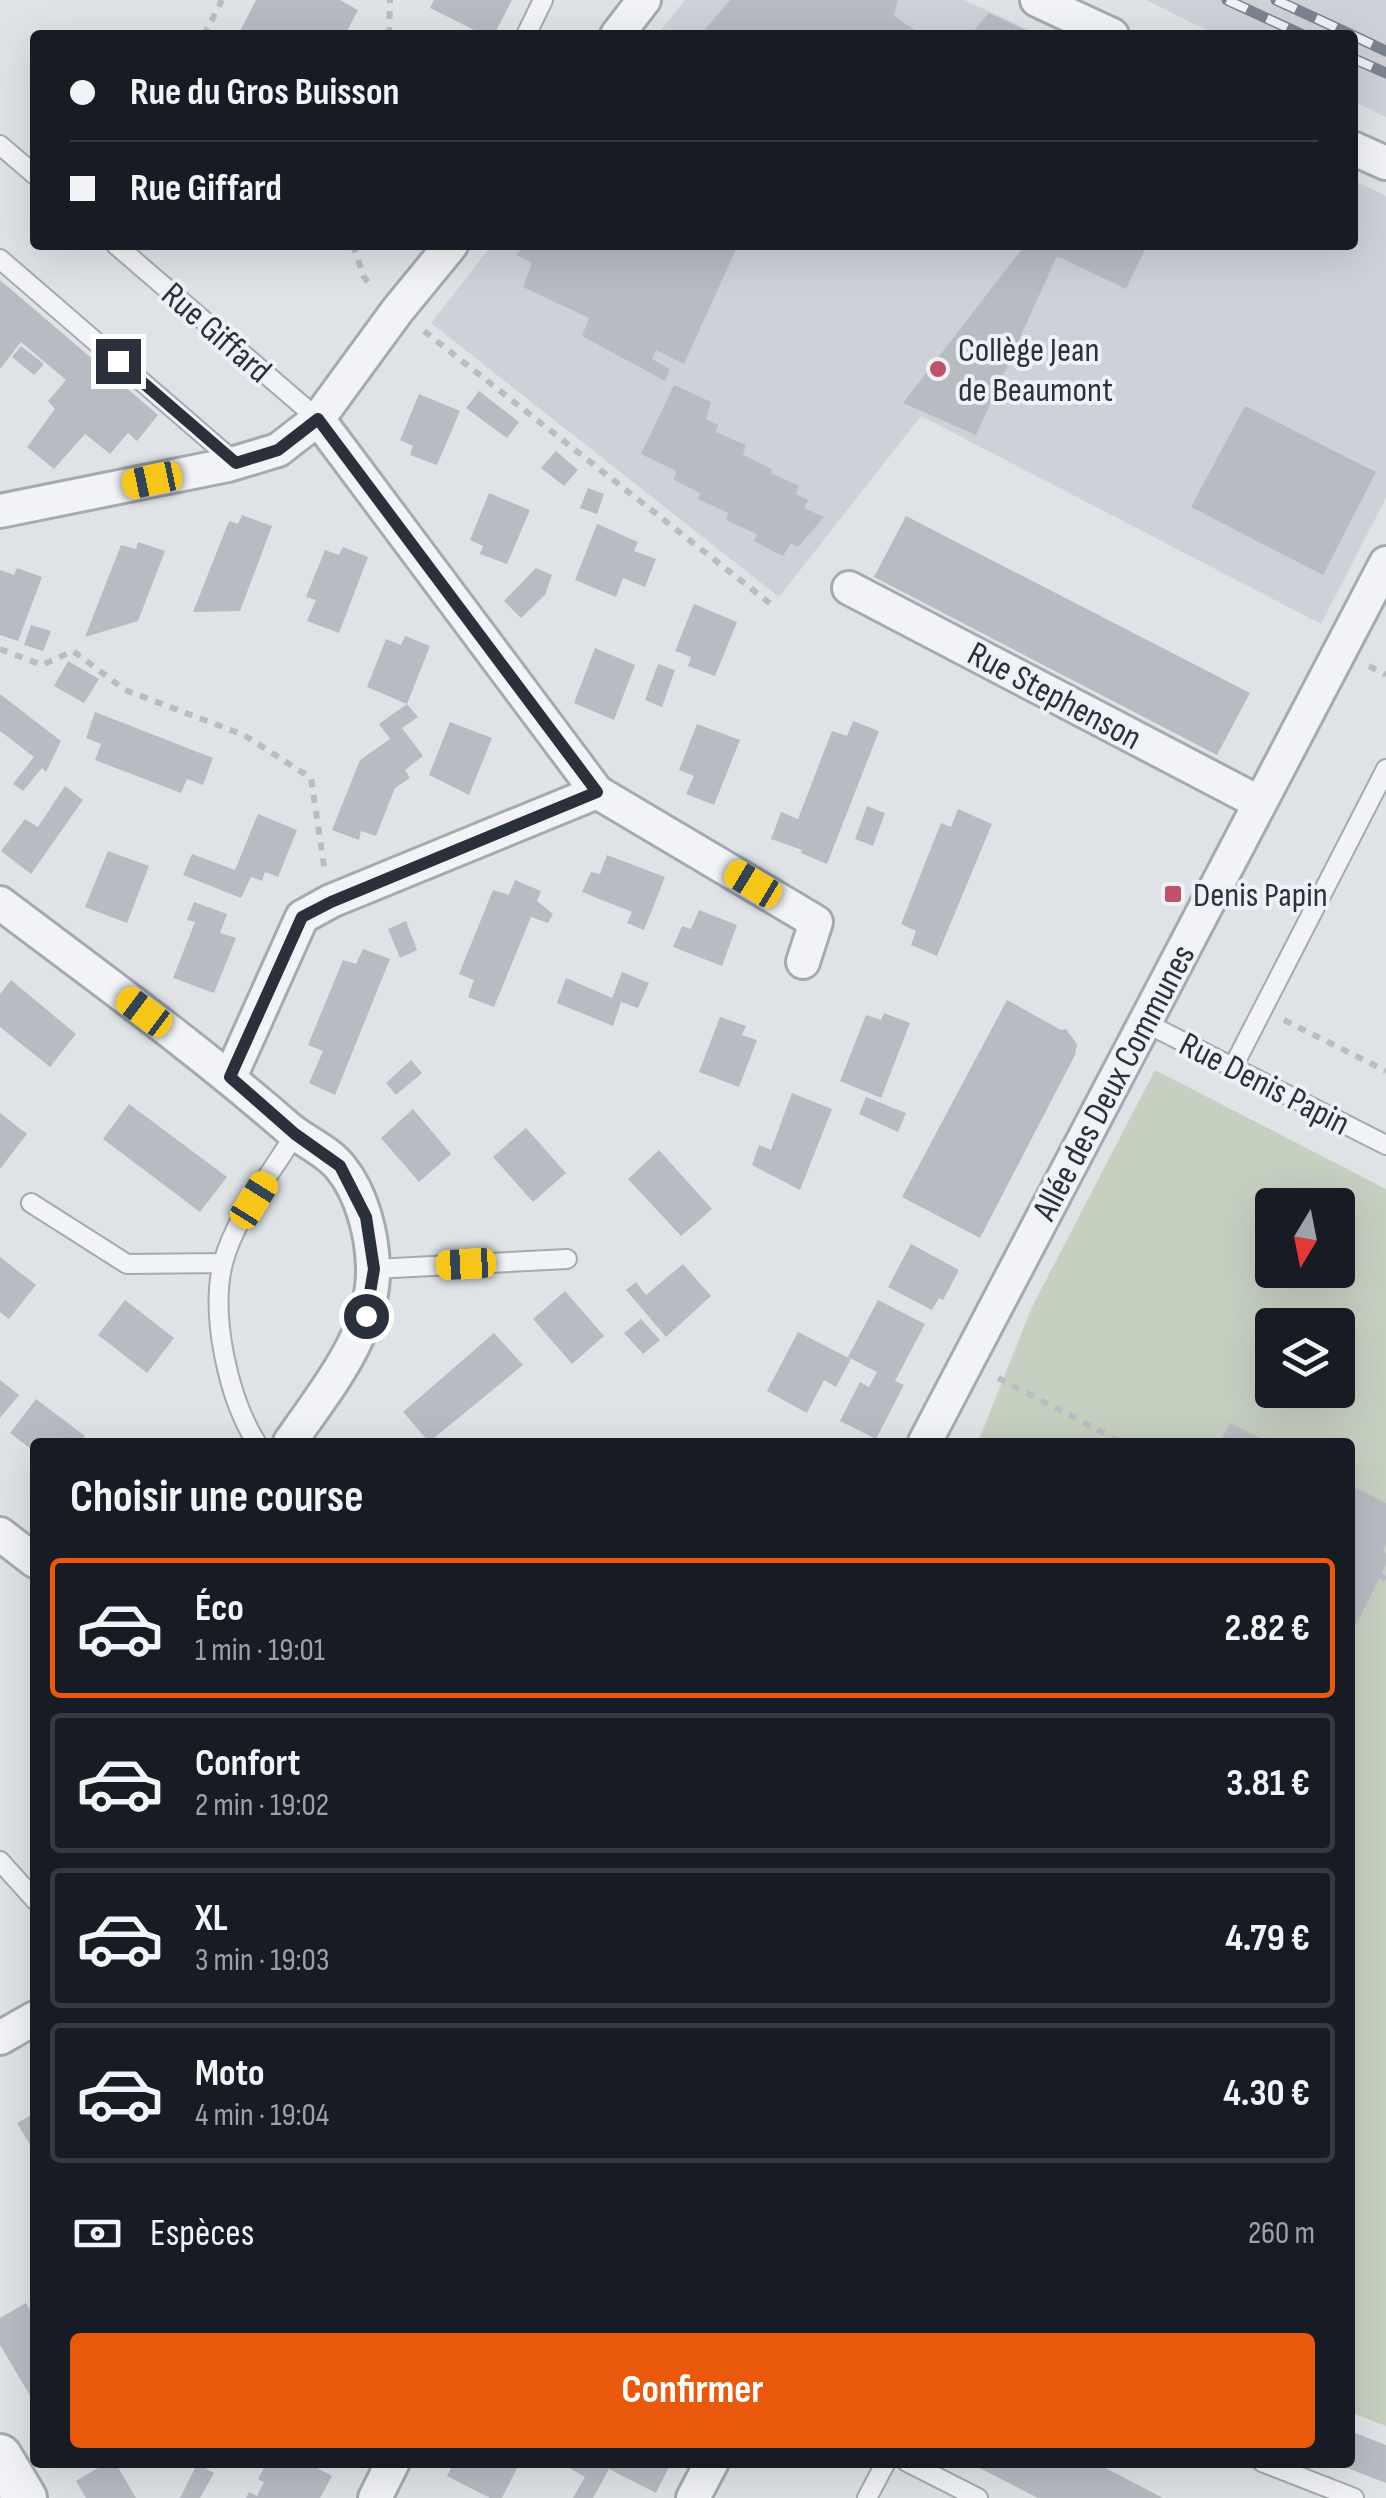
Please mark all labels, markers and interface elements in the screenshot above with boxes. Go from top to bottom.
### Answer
text: Rue du Gros Buisson [130,70,399,115]
text: Rue Giffard [130,166,282,211]
street label: Rue Giffard [152,274,280,393]
place label: Collège Jean de Beaumont [958,329,1113,412]
route end [96,339,141,384]
marker: Collège Jean de Beaumont [927,358,949,380]
car [120,459,184,501]
street label: Rue Stephenson [960,633,1148,760]
car [720,856,786,912]
place label: Denis Papin [1193,874,1328,917]
marker: Denis Papin [1162,883,1184,905]
street label: Allée des Deux Communes [1023,938,1205,1229]
car [111,982,177,1042]
street label: Rue Denis Papin [1172,1023,1357,1146]
car [225,1167,283,1233]
north arrow [1255,1188,1355,1288]
map controls [1255,1188,1355,1408]
car [435,1247,497,1281]
route start [344,1294,389,1339]
button: layers [1255,1308,1355,1408]
text: Choisir une course [70,1470,363,1525]
icon: car [75,1583,165,1673]
text: Éco [195,1586,244,1631]
text: 2.82 € [1225,1606,1310,1651]
text: 1 min · 19:01 [195,1631,325,1670]
icon: car [75,1738,165,1828]
text: Confort [195,1741,300,1786]
text: 3.81 € [1226,1761,1310,1806]
text: 2 min · 19:02 [195,1786,329,1825]
icon: car [75,1893,165,1983]
text: XL [195,1896,228,1941]
text: 4.79 € [1225,1916,1310,1961]
text: 3 min · 19:03 [195,1941,329,1980]
icon: car [75,2048,165,2138]
text: Moto [195,2051,265,2096]
text: 4.30 € [1223,2071,1310,2116]
text: 4 min · 19:04 [195,2096,329,2135]
icon: cash [70,2206,125,2261]
text: Espèces [150,2211,254,2256]
text: 260 m [1248,2214,1315,2253]
button: Confirmer [70,2333,1315,2448]

